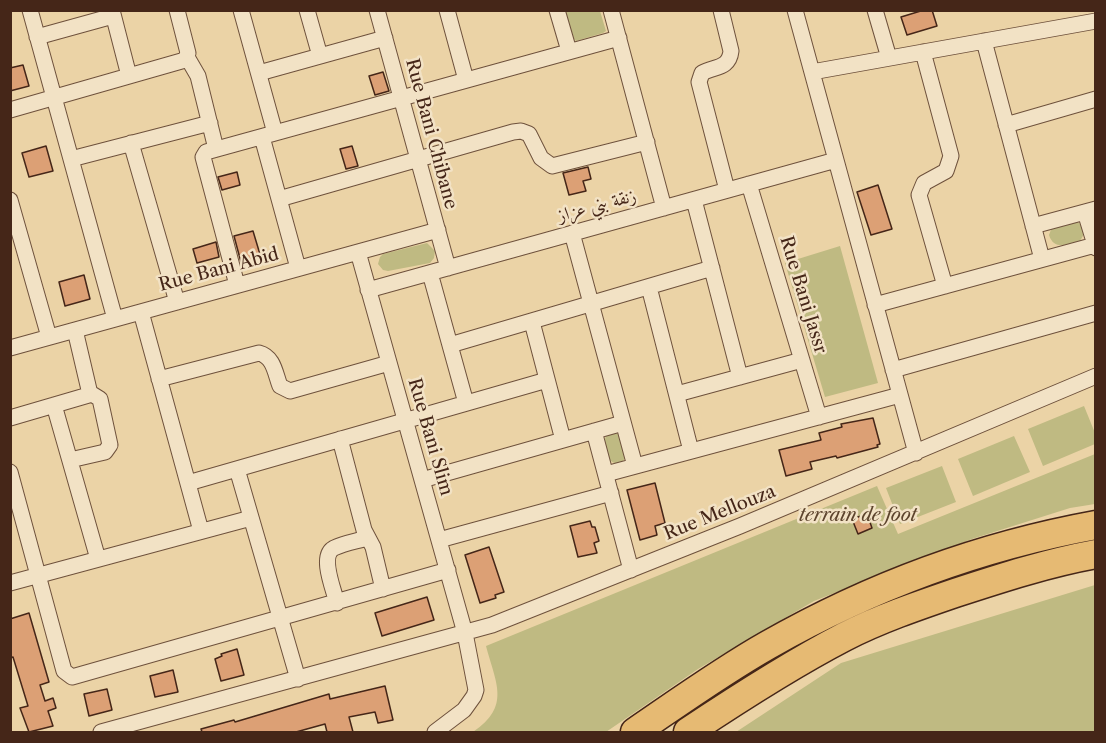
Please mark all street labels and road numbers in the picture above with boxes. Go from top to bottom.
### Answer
street label: Rue Bani Chibane [401,56,461,212]
street label: زنقة بني عزاز [555,185,639,227]
street label: Rue Bani Jassr [775,234,831,356]
street label: Rue Bani Abid [157,244,281,296]
street label: Rue Bani Slim [403,376,457,498]
street label: Rue Mellouza [661,481,779,545]

